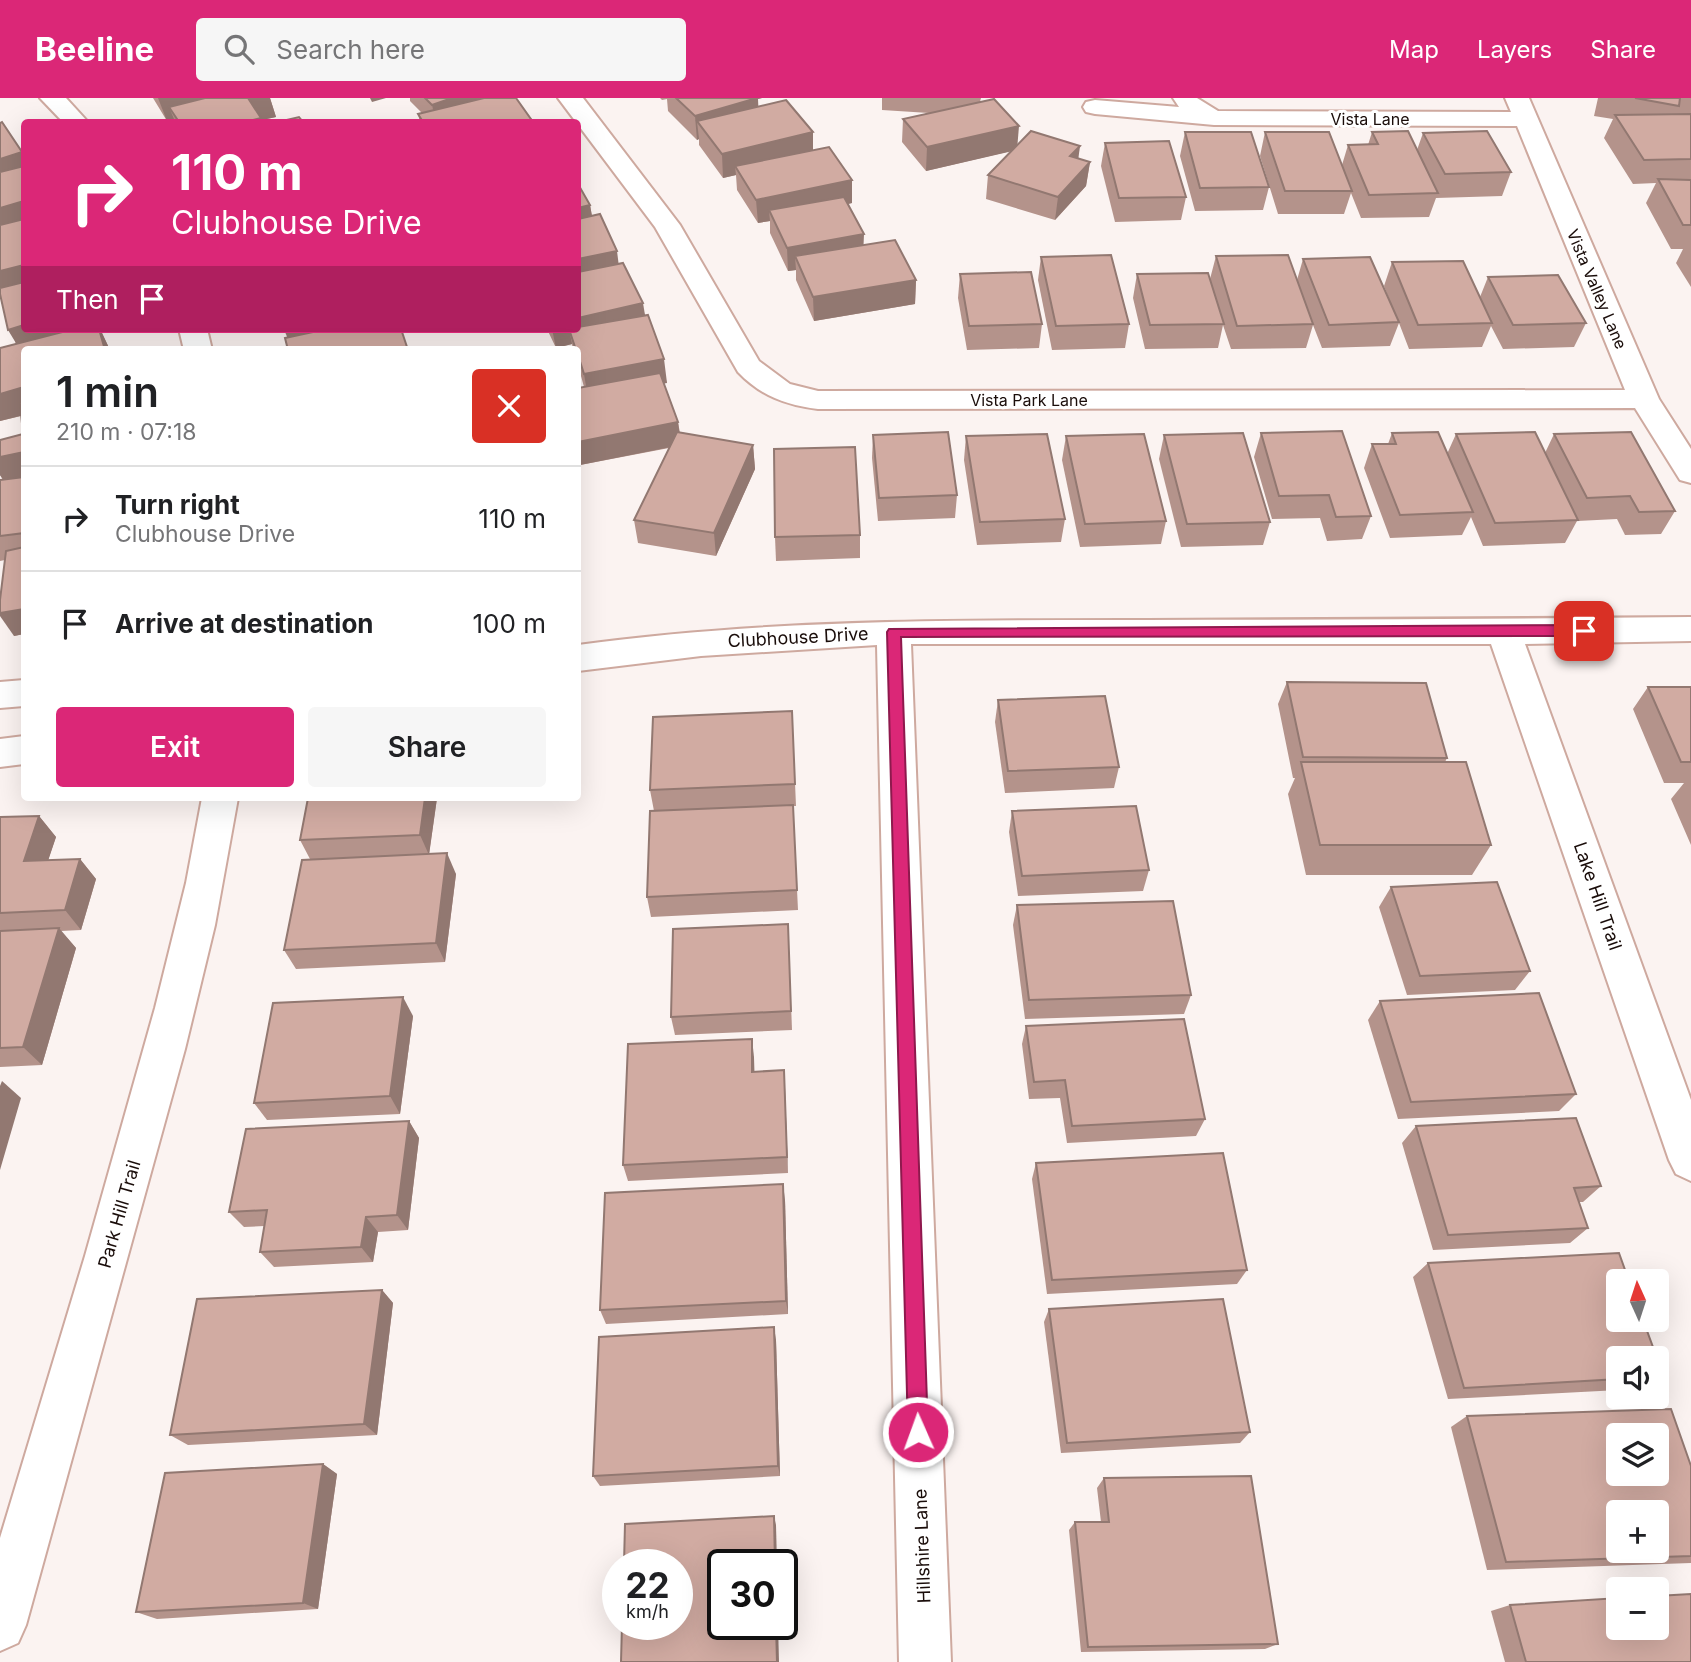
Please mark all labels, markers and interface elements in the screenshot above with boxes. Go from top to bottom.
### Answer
search box [196,18,686,81]
text: Beeline [35,29,154,69]
icon: search [220,30,258,68]
text: Search here [276,34,425,65]
text: Map [1389,35,1439,64]
text: Layers [1477,35,1552,64]
text: Share [1590,35,1656,64]
street label: Vista Lane [1331,109,1409,129]
text: 110 m [171,143,303,202]
icon: right [56,147,147,238]
text: Clubhouse Drive [171,203,422,242]
street label: Vista Valley Lane [1563,226,1631,352]
icon: arrive [133,280,171,318]
text: Then [56,284,119,315]
text: 1 min [56,366,159,417]
button: close [472,369,546,443]
street label: Vista Park Lane [970,390,1088,410]
text: 210 m · 07:18 [56,418,197,446]
text: Turn right [115,489,240,520]
icon: right [56,500,94,538]
text: 110 m [478,503,546,534]
text: Clubhouse Drive [115,520,295,548]
pin [1554,601,1614,661]
icon: arrive [56,605,94,643]
text: Arrive at destination [115,608,374,639]
text: 100 m [473,608,546,639]
icon: arrive [1565,612,1603,650]
street label: Clubhouse Drive [727,623,869,651]
button: Exit [56,707,294,787]
button: Share [308,707,546,787]
street label: Lake Hill Trail [1570,839,1626,953]
street label: Park Hill Trail [94,1158,144,1270]
north arrow [1606,1269,1670,1332]
map controls [1606,1269,1669,1640]
button: sound [1606,1346,1669,1409]
position arrow [881,1395,955,1469]
button: layers [1606,1423,1669,1486]
street label: Hillshire Lane [910,1488,934,1604]
button: + [1606,1500,1669,1563]
speed limit sign: 30 [707,1549,798,1640]
text: 22 [625,1564,670,1606]
button: − [1606,1577,1669,1640]
text: km/h [626,1601,669,1622]

